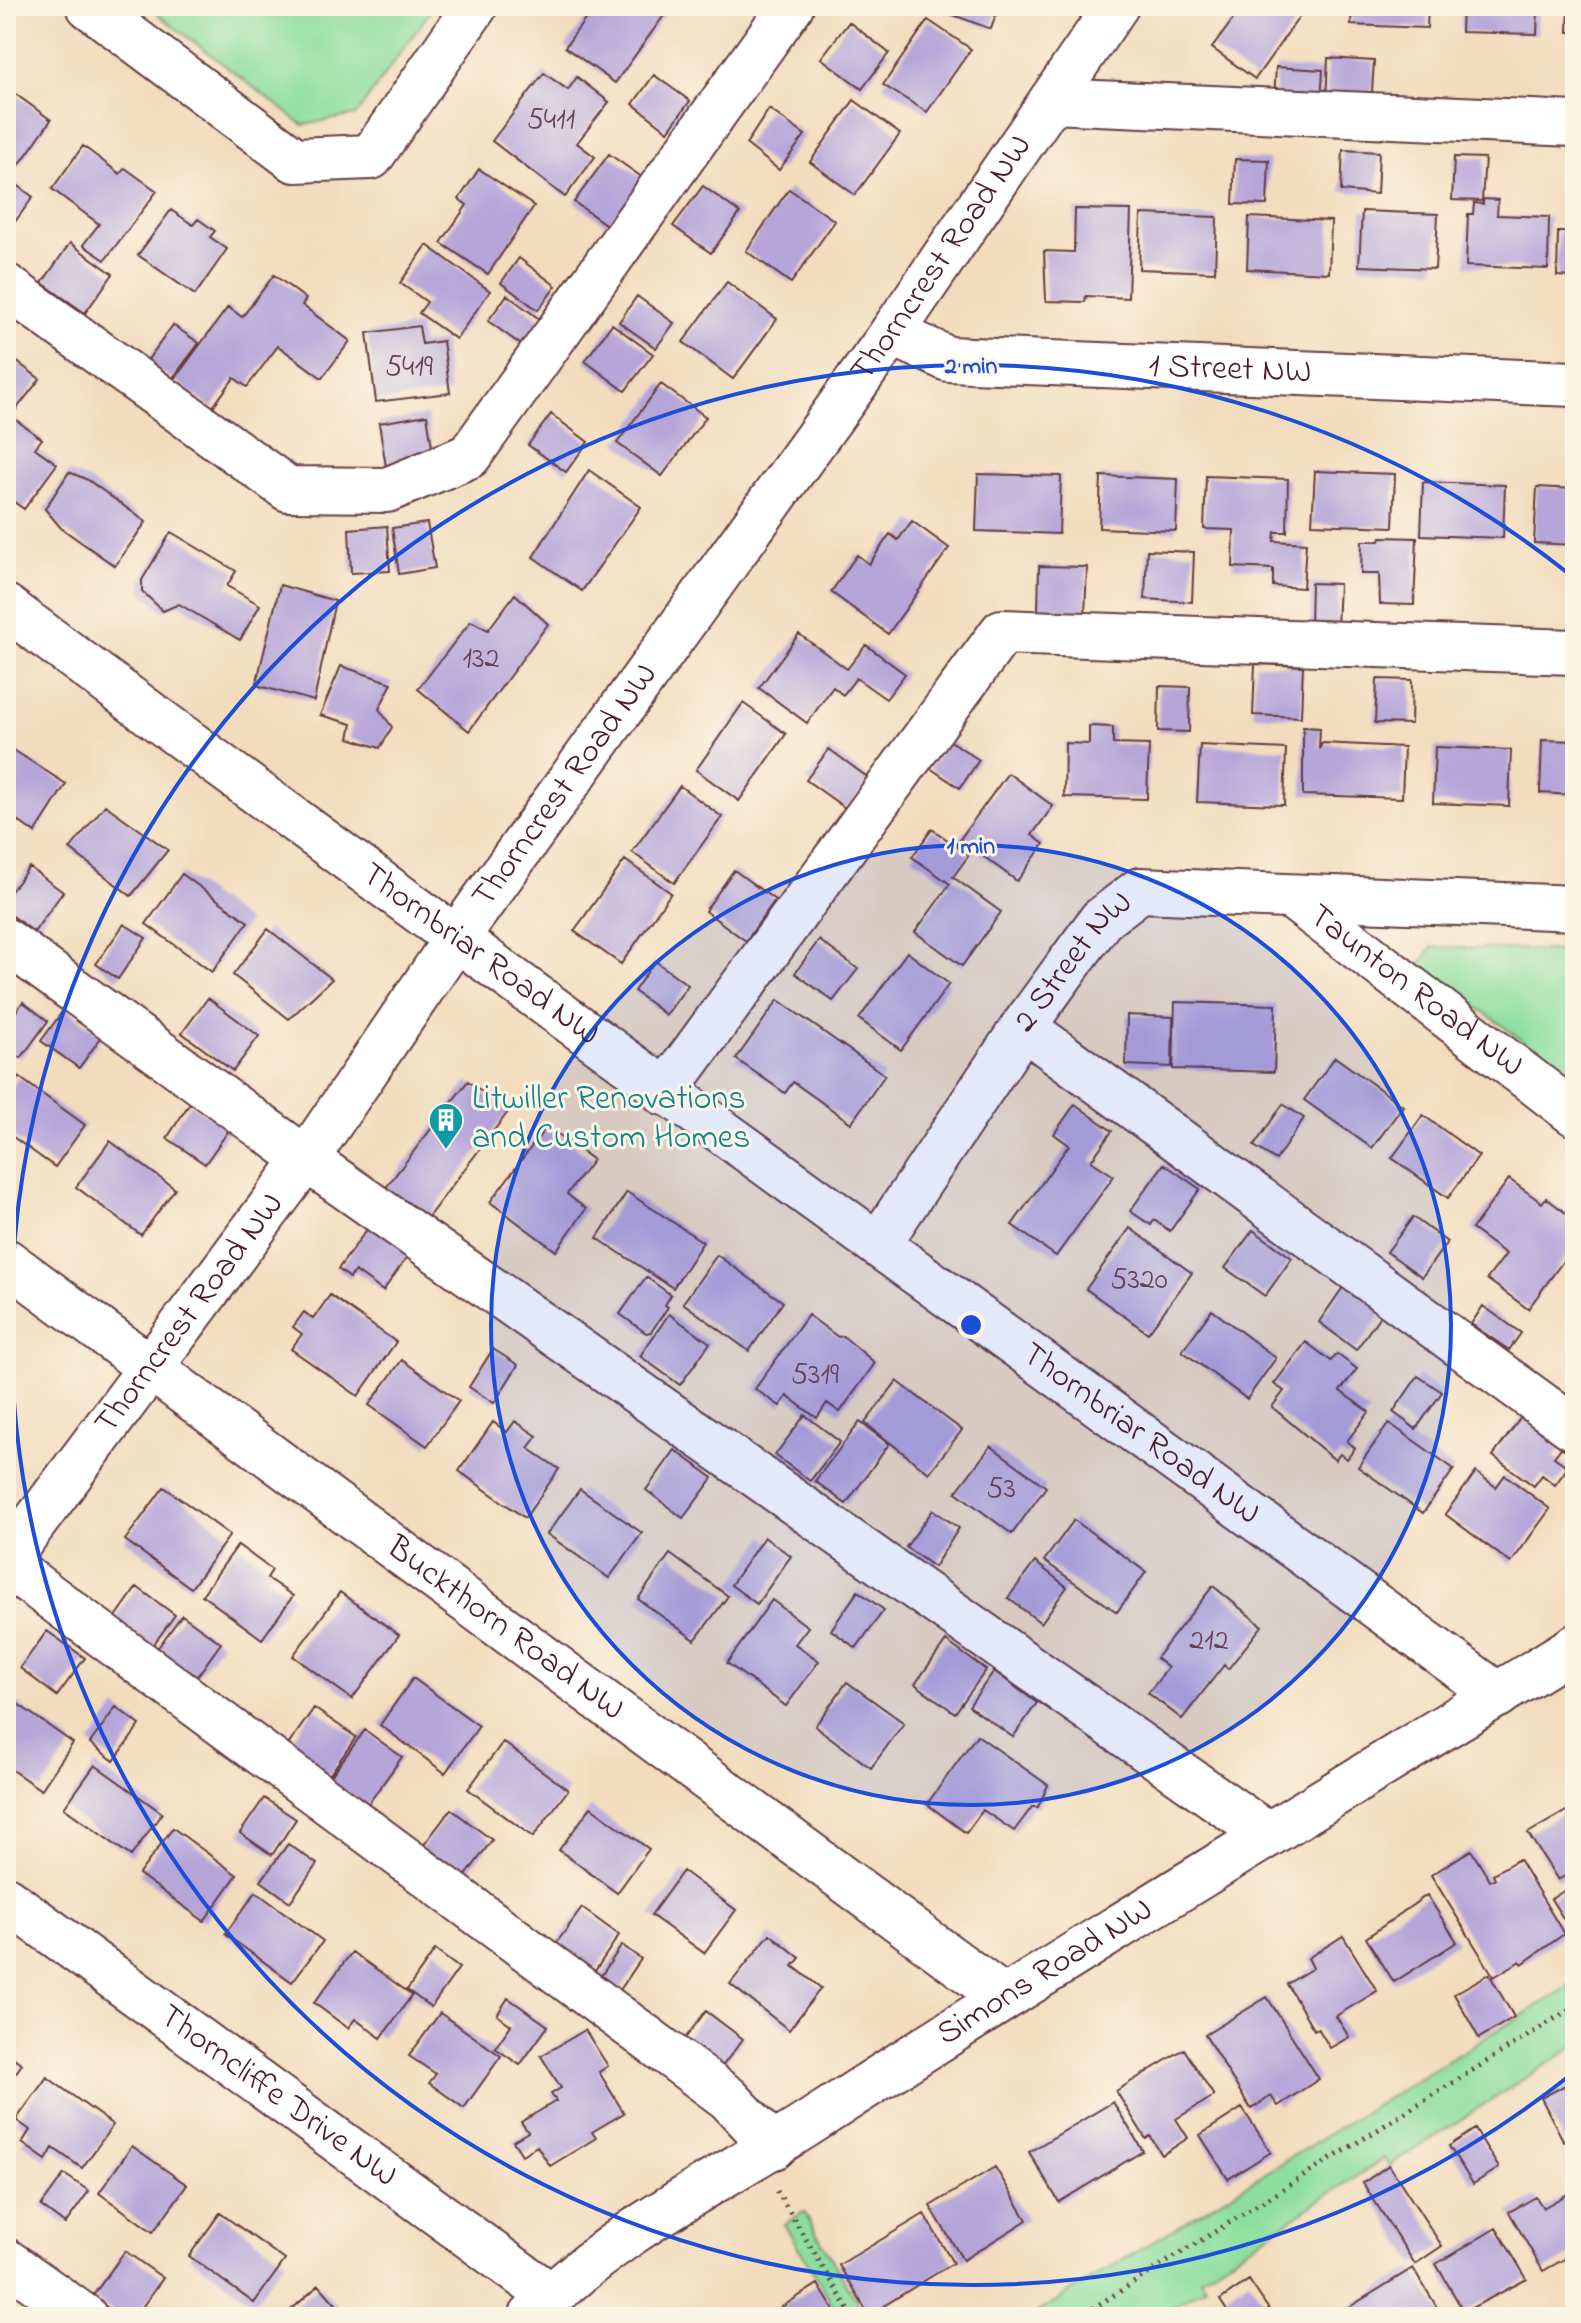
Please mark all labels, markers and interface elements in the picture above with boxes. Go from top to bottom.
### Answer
house number: 5411 [527,99,575,143]
street label: Thorncrest Road NW [839,125,1045,393]
street label: 1 Street NW [1148,342,1312,398]
house number: 5419 [385,346,433,390]
text: 2 min [944,350,998,385]
house number: 132 [463,638,500,682]
street label: Thorncrest Road NW [461,654,671,919]
text: 1 min [947,830,995,865]
street label: Thornbriar Road NW [350,851,609,1059]
street label: 2 Street NW [1002,879,1144,1043]
street label: Taunton Road NW [1297,893,1534,1091]
place label: Litwiller Renovations and Custom Homes [472,1075,750,1164]
building icon: Litwiller Renovations and Custom Homes [427,1101,465,1151]
street label: Thorncrest Road NW [83,1183,297,1446]
house number: 5320 [1110,1259,1168,1303]
centre of rings [957,1311,985,1339]
street label: Thornbriar Road NW [1010,1331,1270,1538]
house number: 5319 [791,1354,839,1398]
house number: 53 [986,1468,1016,1512]
street label: Buckthorn Road NW [374,1524,634,1734]
house number: 212 [1189,1620,1229,1664]
street label: Simons Road NW [927,1886,1163,2059]
street label: Thorncliffe Drive NW [148,1993,407,2201]

